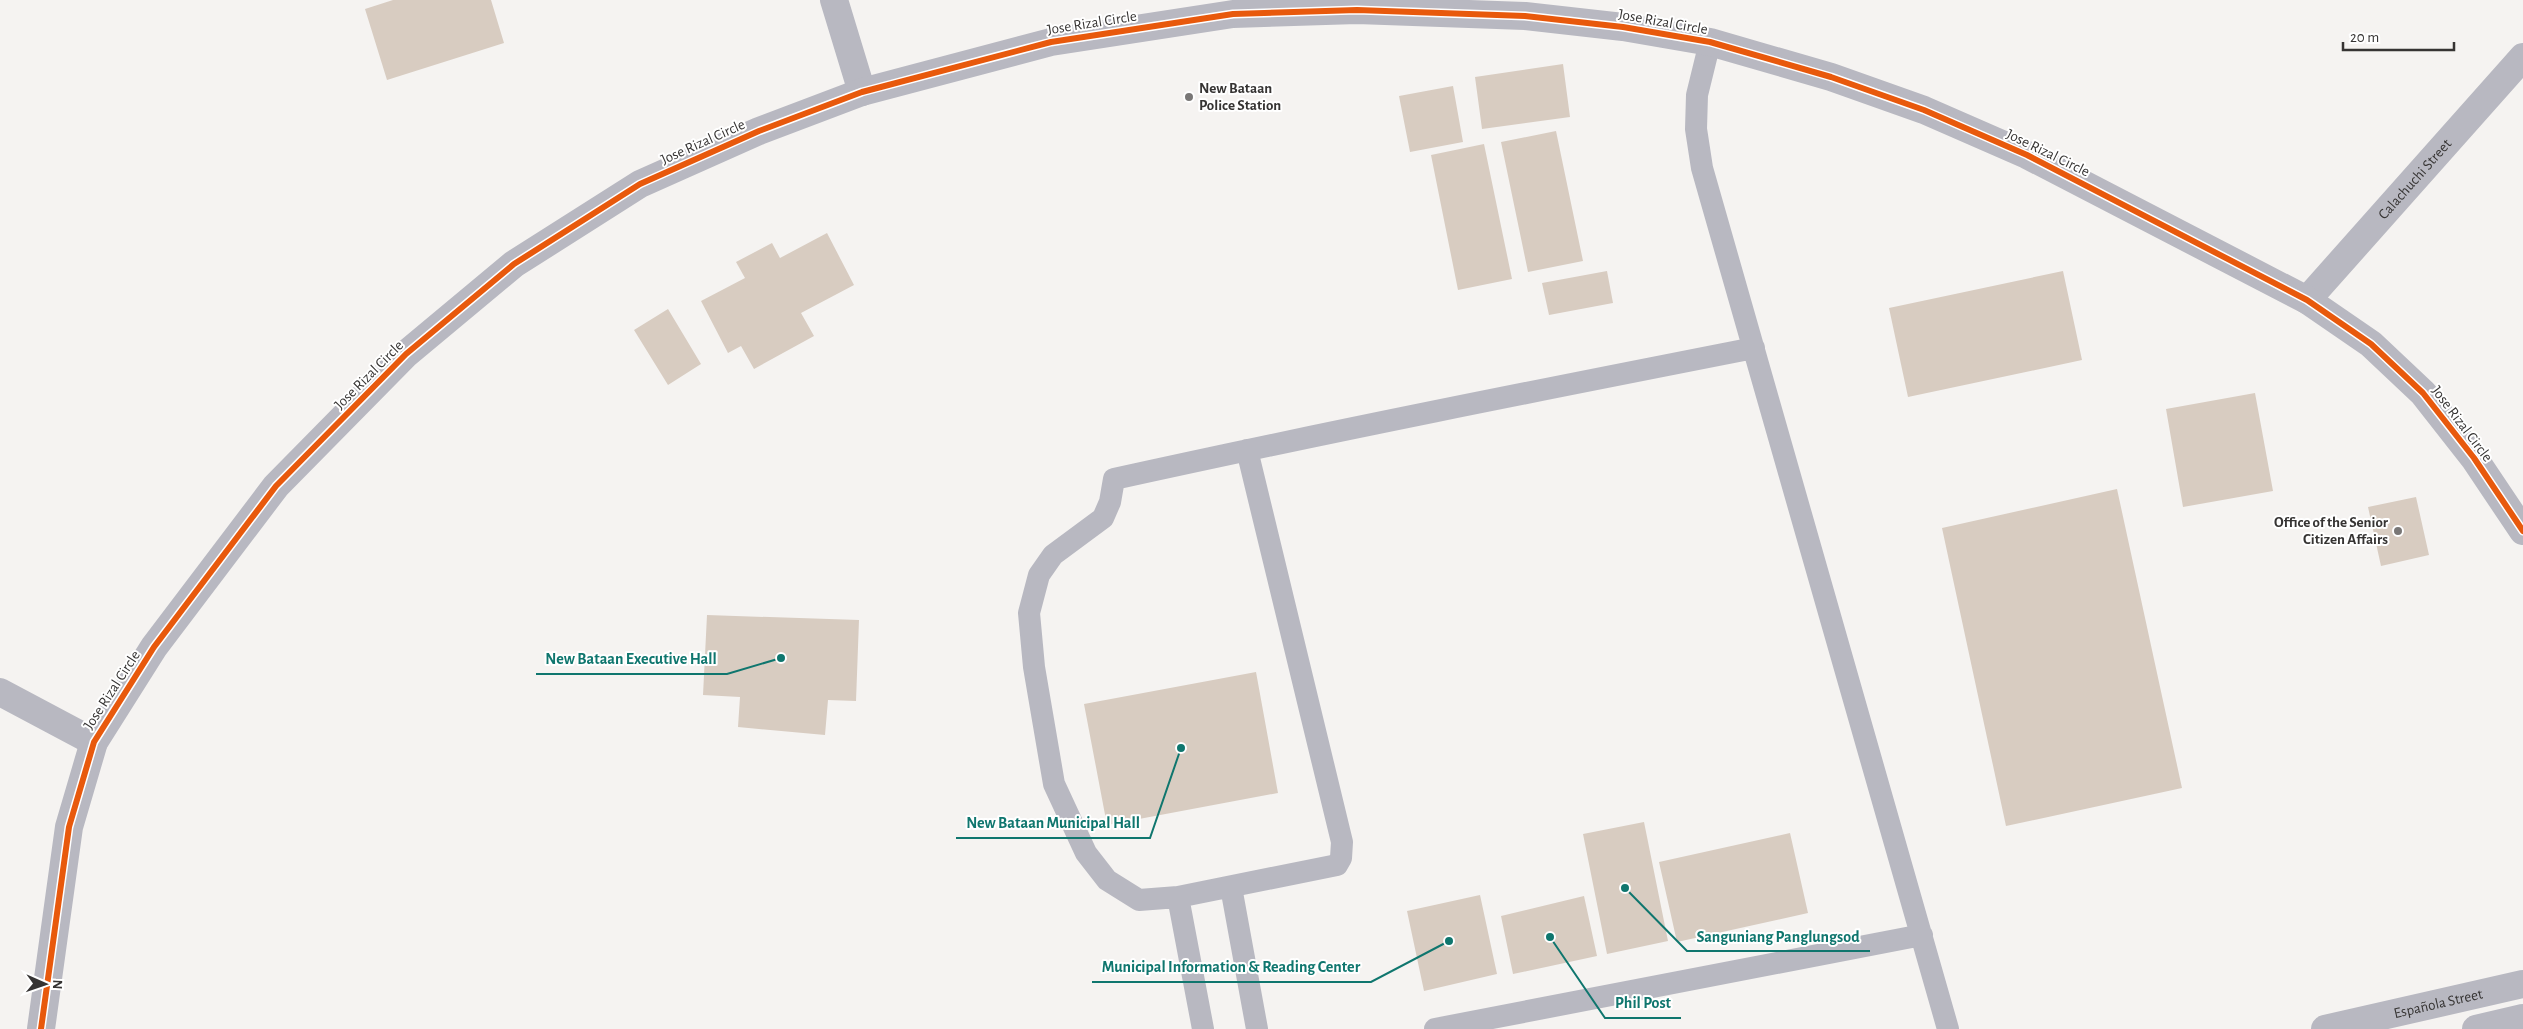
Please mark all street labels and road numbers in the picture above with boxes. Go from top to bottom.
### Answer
street label: Jose Rizal Circle [1617,7,1709,37]
street label: Jose Rizal Circle [1046,8,1138,37]
street label: Jose Rizal Circle [659,117,747,167]
street label: Jose Rizal Circle [2004,126,2092,180]
street label: Calachuchi Street [2375,136,2454,222]
street label: Jose Rizal Circle [332,338,406,412]
street label: Jose Rizal Circle [2429,383,2495,465]
street label: Jose Rizal Circle [81,648,143,732]
street label: Española Street [2392,986,2484,1021]

